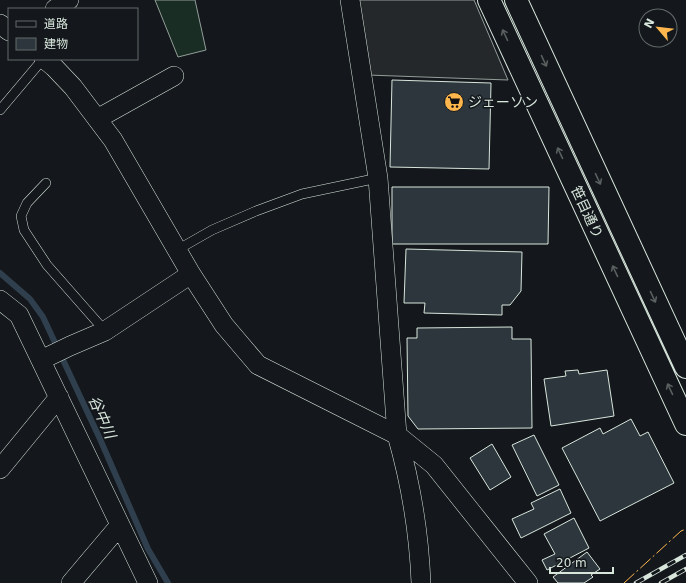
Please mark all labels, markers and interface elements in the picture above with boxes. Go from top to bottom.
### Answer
legend [8,8,138,60]
north arrow [638,8,678,48]
text: N [642,16,658,31]
text: 道路 [44,17,68,31]
one-way arrow [501,30,508,42]
text: 建物 [44,37,68,51]
one-way arrow [541,54,548,66]
supermarket icon: ジェーソン [443,91,465,113]
place label: ジェーソン [468,94,538,110]
one-way arrow [556,148,563,160]
one-way arrow [595,172,602,184]
street label: 笹目通り [568,183,606,241]
one-way arrow [611,265,618,277]
one-way arrow [650,290,657,302]
one-way arrow [666,383,673,395]
water label: 谷中川 [85,393,120,443]
scale bar [550,549,613,575]
text: 20 m [556,556,587,570]

